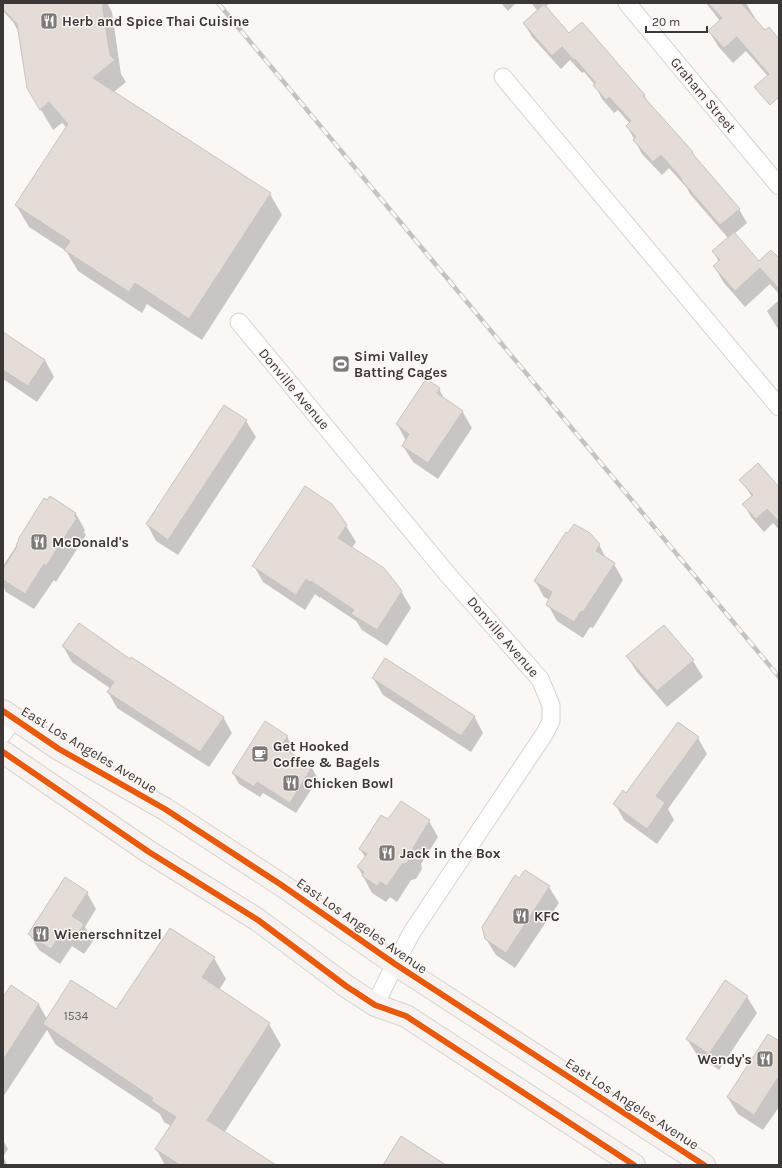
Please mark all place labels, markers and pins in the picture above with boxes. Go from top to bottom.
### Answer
restaurant icon: Herb and Spice Thai Cuisine [39,11,59,31]
place label: Herb and Spice Thai Cuisine [62,13,249,30]
place label: Simi Valley Batting Cages [354,348,447,381]
sports icon: Simi Valley Batting Cages [331,354,351,374]
restaurant icon: McDonald's [29,532,49,552]
place label: McDonald's [52,534,129,551]
place label: Get Hooked Coffee & Bagels [273,738,380,771]
cafe icon: Get Hooked Coffee & Bagels [250,744,270,764]
restaurant icon: Chicken Bowl [281,773,301,793]
place label: Chicken Bowl [304,775,393,792]
restaurant icon: Jack in the Box [377,843,397,863]
place label: Jack in the Box [400,845,501,862]
restaurant icon: KFC [511,906,531,926]
place label: KFC [534,908,560,925]
restaurant icon: Wienerschnitzel [31,924,51,944]
place label: Wienerschnitzel [54,926,162,943]
restaurant icon: Wendy's [755,1049,775,1069]
place label: Wendy's [698,1051,752,1068]

